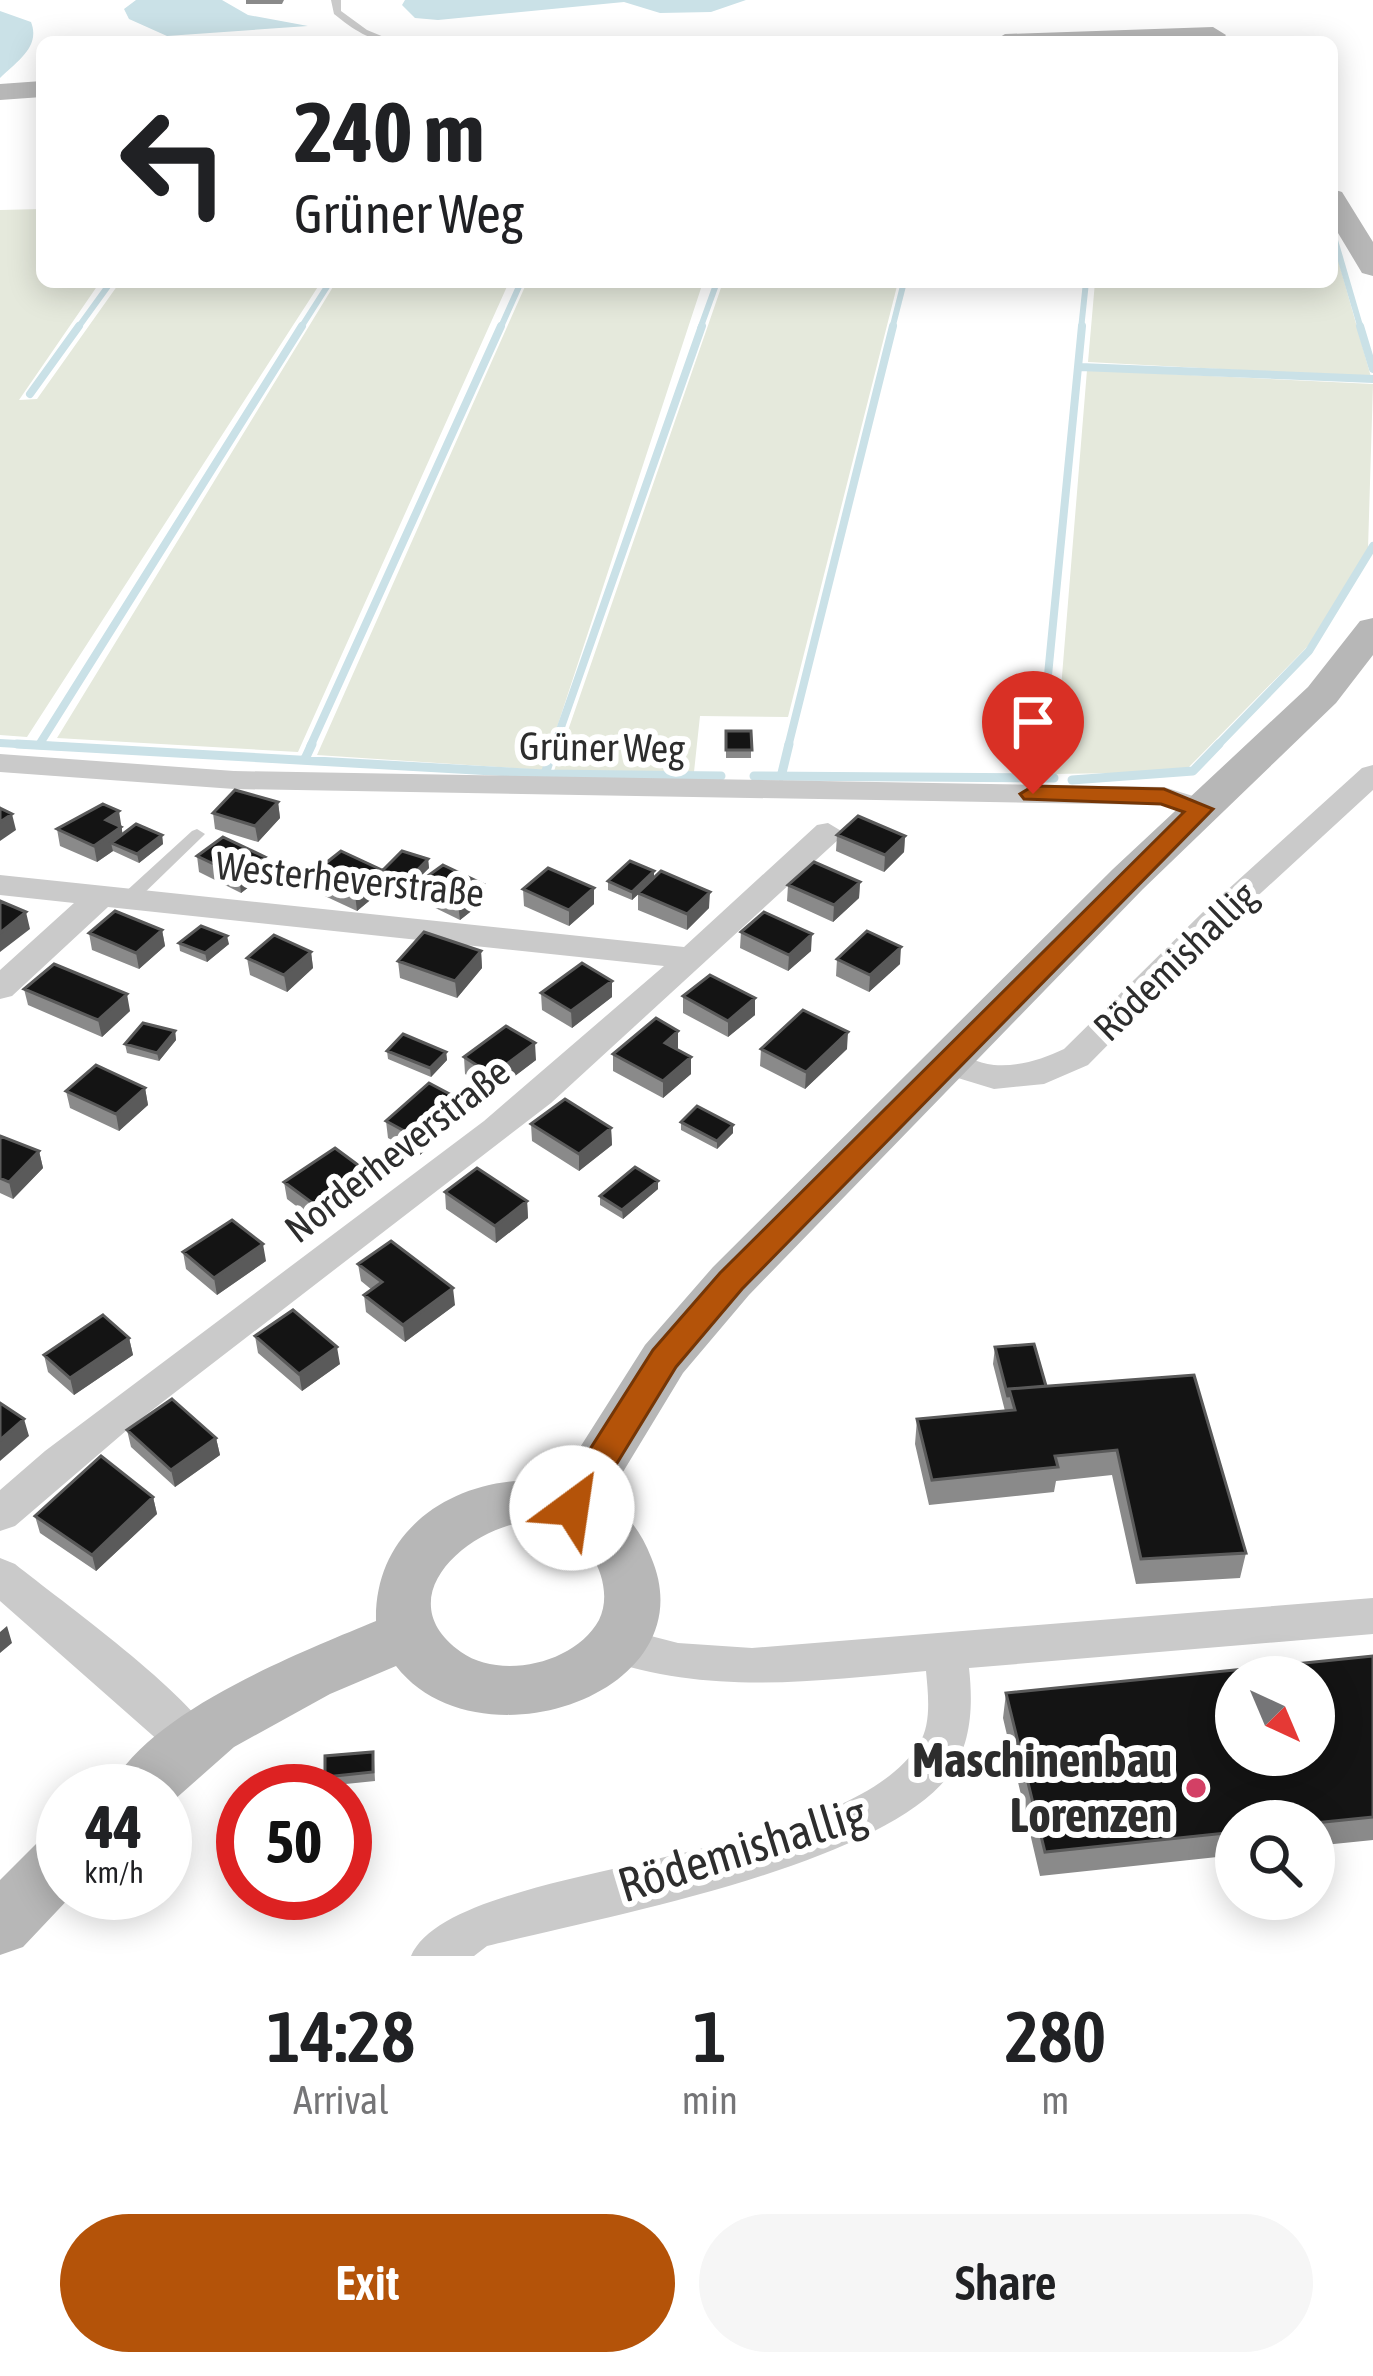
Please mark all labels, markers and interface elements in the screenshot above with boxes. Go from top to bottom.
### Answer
icon: left [96,84,252,240]
text: 240 m [294,84,484,180]
text: Grüner Weg [294,183,524,244]
pin [982,671,1084,794]
icon: arrive [1000,689,1066,755]
street label: Grüner Weg [519,724,686,770]
street label: Westerheverstraße [214,843,486,915]
street label: Rödemishallig [1085,873,1265,1049]
street label: Norderheverstraße [276,1049,518,1251]
position arrow [509,1445,635,1571]
north arrow [1215,1656,1335,1776]
map controls [1215,1656,1335,1920]
place label: Maschinenbau Lorenzen [912,1732,1172,1842]
speed limit sign: 50 [216,1764,372,1920]
marker: Maschinenbau Lorenzen [1183,1775,1209,1801]
street label: Rödemishallig [611,1785,873,1912]
text: 44 [86,1792,142,1861]
button: search [1215,1800,1335,1920]
text: km/h [84,1855,144,1889]
text: 14:28 [267,1995,415,2077]
text: 1 [693,1995,727,2077]
text: 280 [1005,1995,1106,2077]
text: Arrival [293,2078,389,2122]
text: min [682,2078,738,2122]
text: m [1041,2078,1069,2122]
button: Exit [60,2214,675,2352]
button: Share [699,2214,1313,2352]

